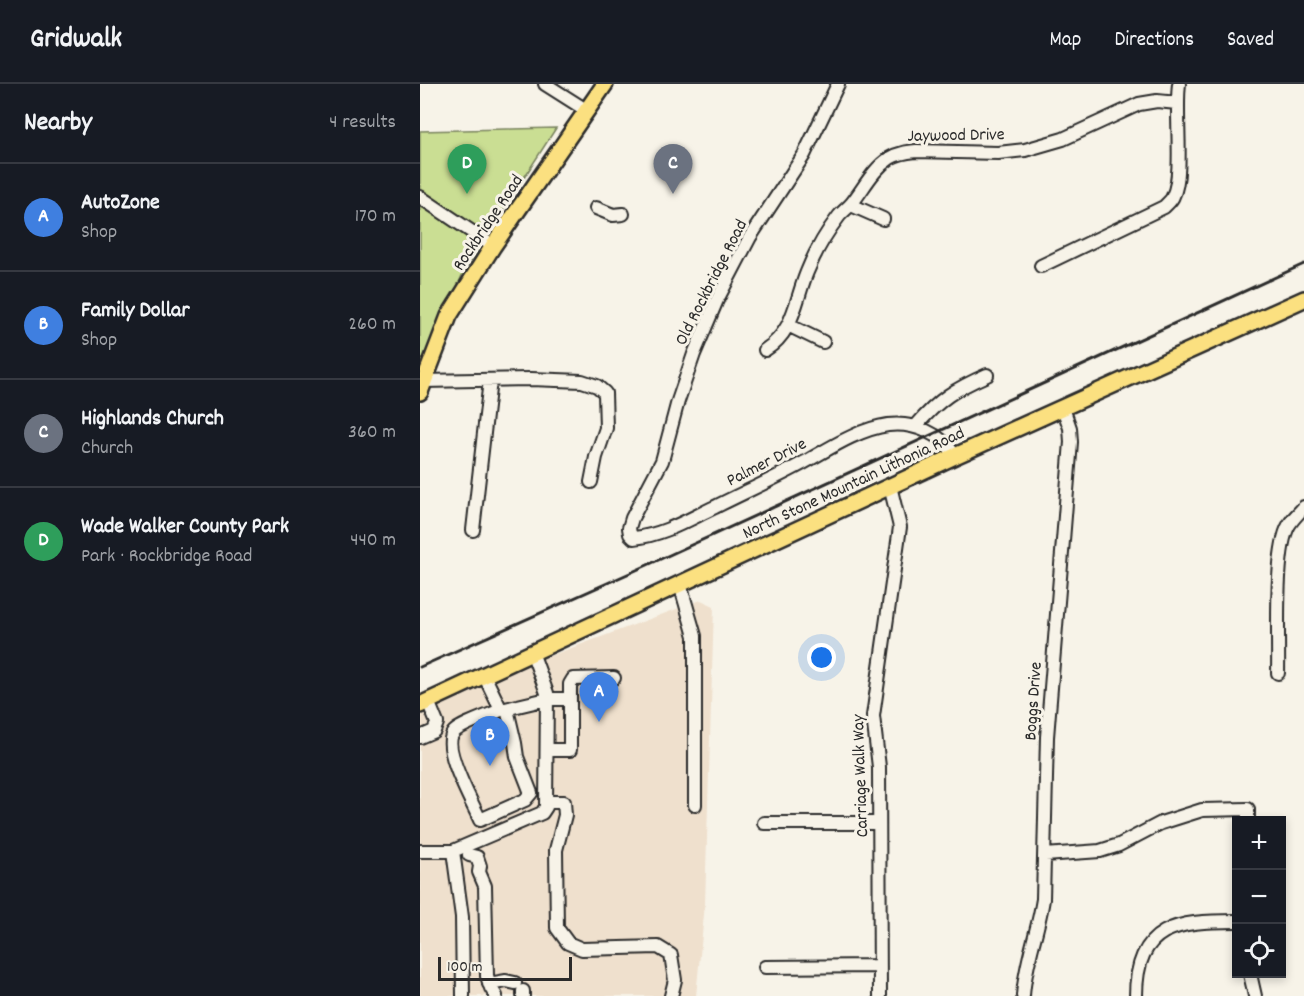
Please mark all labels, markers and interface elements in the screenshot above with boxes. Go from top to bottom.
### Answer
text: Gridwalk [30,21,122,61]
text: Map [1050,26,1081,56]
text: Directions [1114,26,1194,56]
text: Saved [1227,26,1274,56]
text: Nearby [24,105,92,142]
text: 4 results [329,109,396,137]
street label: Jaywood Drive [907,123,1005,150]
pin: D [448,144,486,194]
pin: C [654,144,692,194]
street label: Rockbridge Road [448,170,531,276]
text: AutoZone [81,188,160,219]
text: A [38,203,49,231]
text: 170 m [355,203,396,231]
street label: Old Rockbridge Road [670,216,755,350]
text: Shop [81,219,117,247]
text: Family Dollar [81,296,190,327]
text: B [39,311,48,339]
text: 260 m [348,311,396,339]
text: Shop [81,327,117,355]
text: Highlands Church [81,404,224,435]
text: C [39,419,48,447]
text: 360 m [348,419,396,447]
street label: North Stone Mountain Lithonia Road [739,422,969,547]
street label: Palmer Drive [723,432,811,494]
text: Church [81,435,133,463]
text: Wade Walker County Park [81,512,289,543]
text: D [38,527,49,555]
text: 440 m [350,527,396,555]
text: Park · Rockbridge Road [81,543,252,571]
your location [807,643,836,672]
street label: Boggs Drive [1019,661,1050,741]
pin: A [580,672,618,722]
street label: Carriage Walk Way [847,713,876,838]
pin: B [470,716,510,766]
map controls [1232,816,1286,978]
button: + [1232,816,1286,870]
button: − [1232,870,1286,924]
button: locate [1232,924,1286,978]
scale bar [438,954,572,982]
text: 100 m [447,956,483,979]

